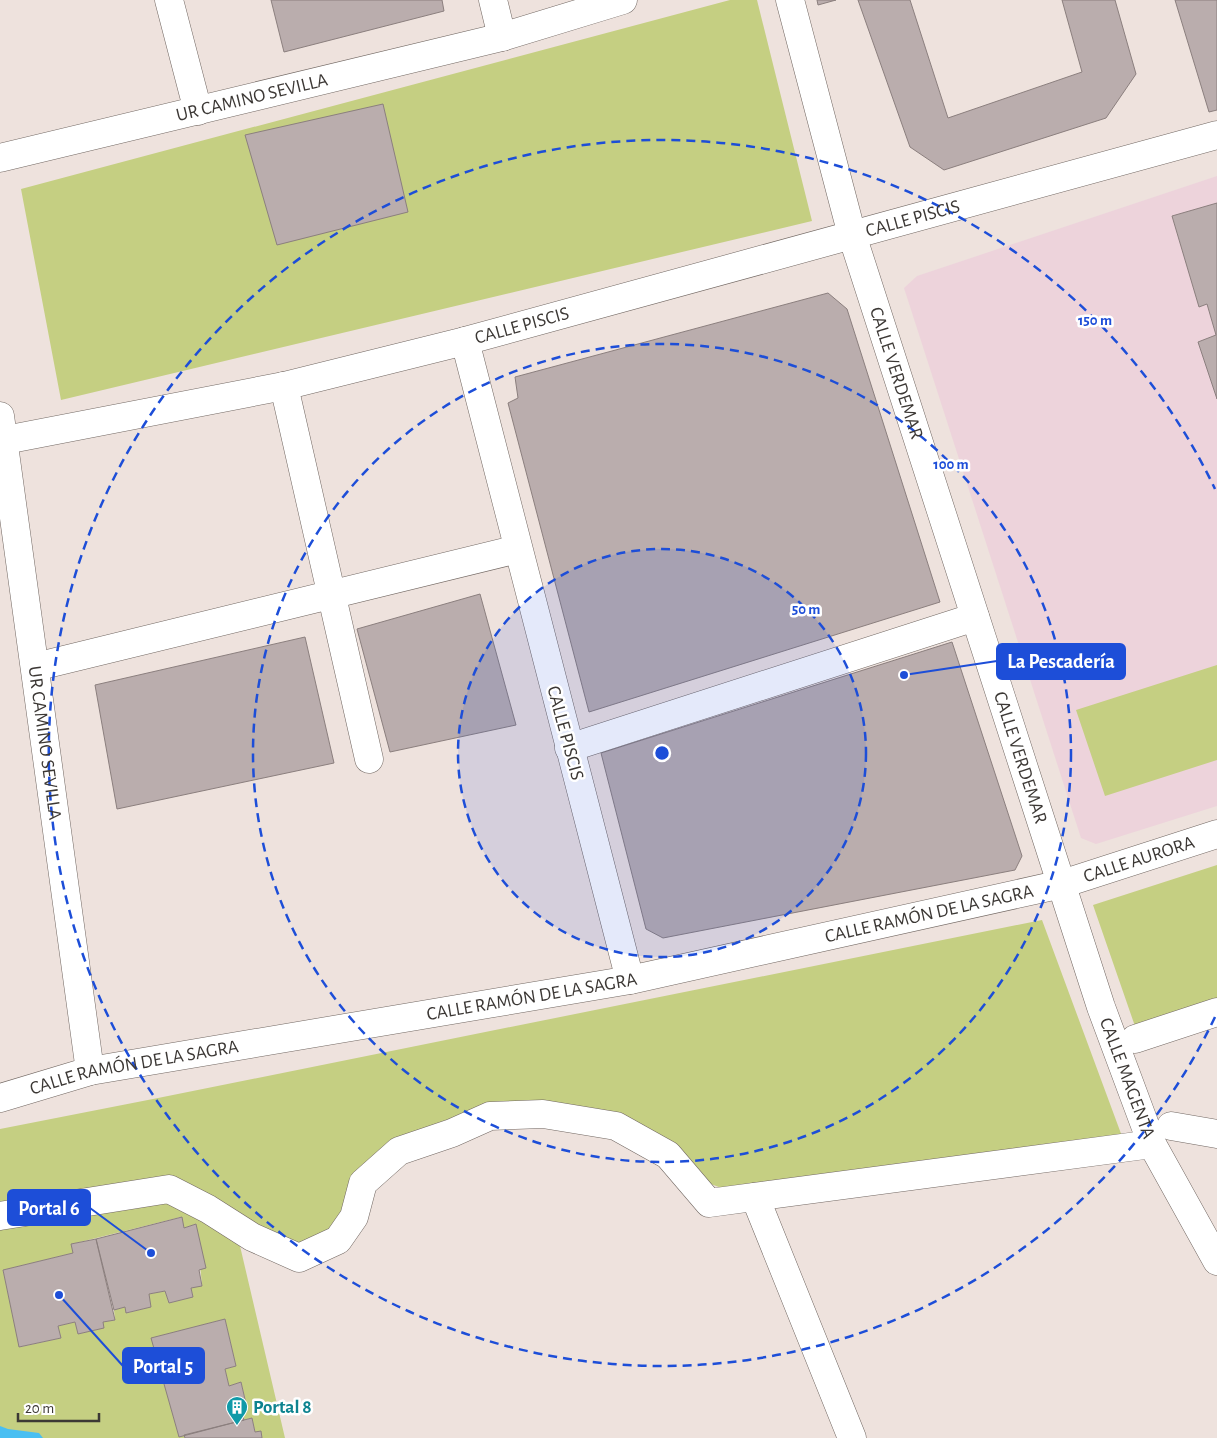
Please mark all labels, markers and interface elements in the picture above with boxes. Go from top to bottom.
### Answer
street label: UR CAMINO SEVILLA [174,70,329,125]
street label: CALLE PISCIS [863,196,962,240]
street label: CALLE PISCIS [473,303,571,347]
street label: CALLE VERDEMAR [866,305,927,441]
text: 150 m [1078,313,1112,328]
text: 100 m [933,457,969,472]
text: 50 m [792,602,820,617]
callout: La Pescadería [997,644,1125,679]
text: La Pescadería [1007,652,1115,672]
street label: UR CAMINO SEVILLA [25,665,65,821]
street label: CALLE PISCIS [543,684,587,782]
street label: CALLE VERDEMAR [990,689,1051,826]
centre of rings [653,744,671,762]
street label: CALLE AURORA [1081,832,1197,886]
street label: CALLE RAMÓN DE LA SAGRA [823,881,1035,946]
street label: CALLE RAMÓN DE LA SAGRA [425,969,639,1024]
street label: CALLE MAGENTA [1096,1015,1159,1141]
street label: CALLE RAMÓN DE LA SAGRA [27,1037,240,1098]
callout: Portal 6 [8,1190,90,1225]
text: Portal 6 [18,1199,80,1219]
callout: Portal 5 [123,1348,204,1383]
text: Portal 5 [133,1357,193,1377]
scale bar [18,1390,99,1422]
building icon: Portal 8 [225,1395,249,1426]
place label: Portal 8 [253,1398,312,1417]
text: 20 m [25,1401,54,1416]

